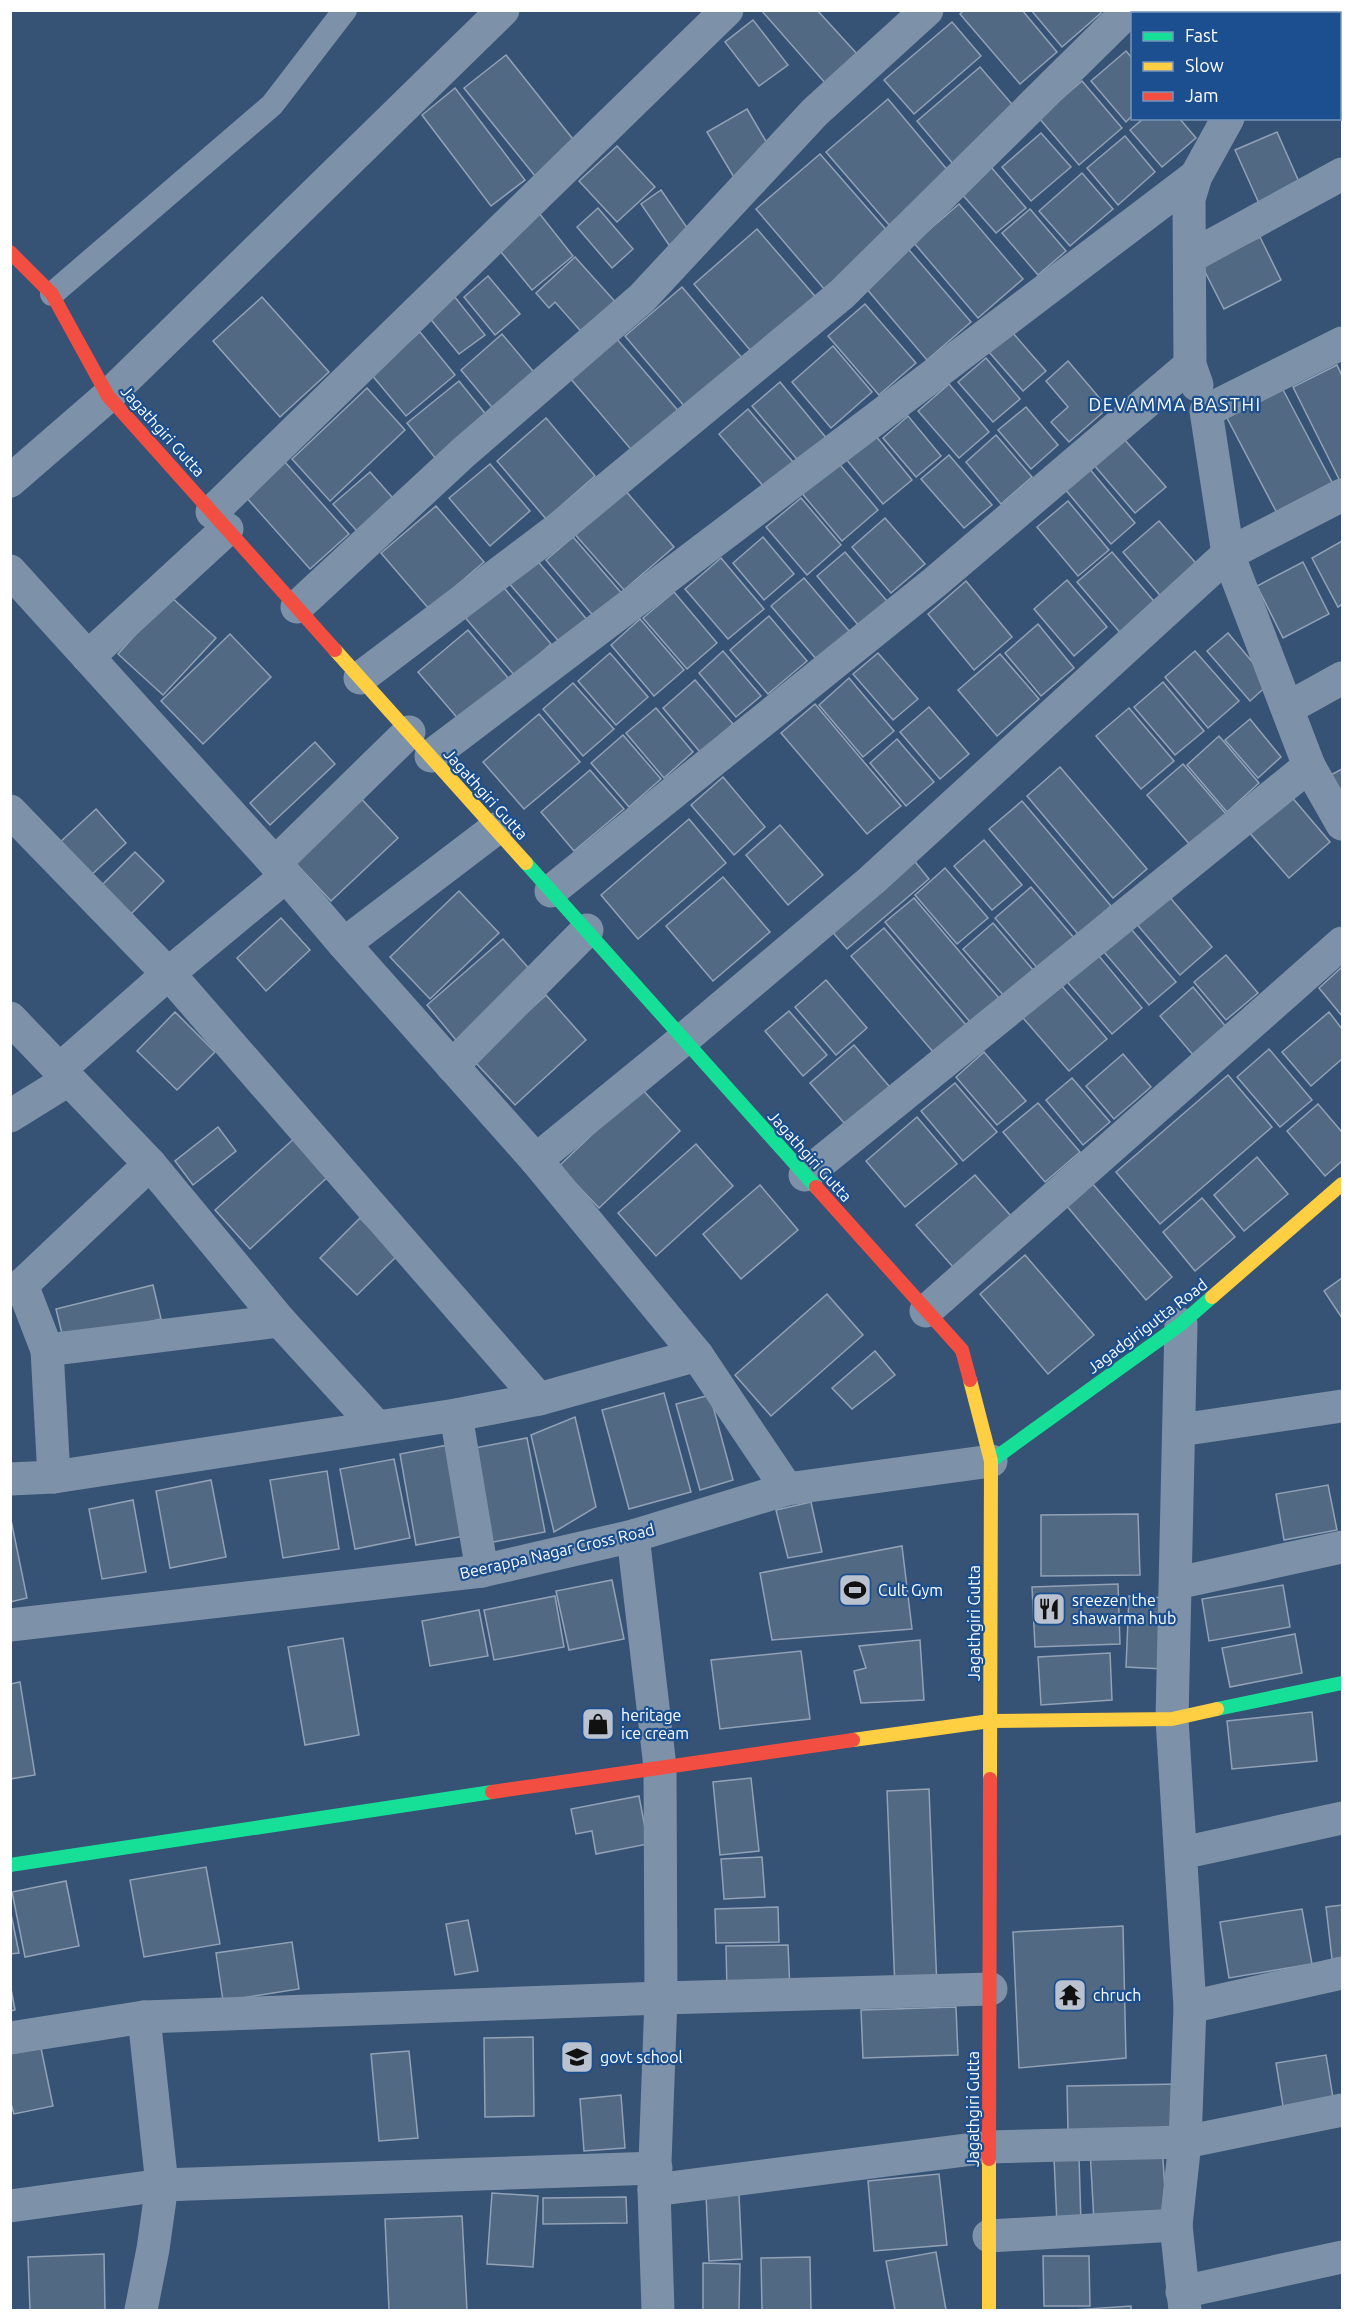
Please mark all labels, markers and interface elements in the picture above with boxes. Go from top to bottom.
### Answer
legend [1131,12,1341,120]
text: Fast [1185,25,1218,45]
text: Slow [1185,55,1224,75]
text: Jam [1185,85,1219,105]
street label: Jagathgiri Gutta [117,382,209,480]
district label: DEVAMMA BASTHI [1088,394,1262,414]
street label: Jagathgiri Gutta [440,745,532,843]
street label: Jagathgiri Gutta [764,1107,856,1205]
street label: Jagadgirigutta Road [1083,1275,1211,1377]
street label: Beerappa Nagar Cross Road [458,1520,656,1582]
street label: Jagathgiri Gutta [965,1565,983,1681]
sports icon: Cult Gym [837,1572,873,1608]
place label: Cult Gym [878,1581,943,1599]
restaurant icon: sreezen the shawarma hub [1031,1591,1067,1627]
place label: sreezen the shawarma hub [1072,1591,1176,1627]
shop icon: heritage ice cream [580,1706,616,1742]
place label: heritage ice cream [621,1706,689,1742]
temple icon: chruch [1052,1977,1088,2013]
place label: chruch [1093,1986,1141,2004]
school or university icon: govt school [559,2039,595,2075]
place label: govt school [600,2048,683,2066]
street label: Jagathgiri Gutta [964,2051,982,2167]

